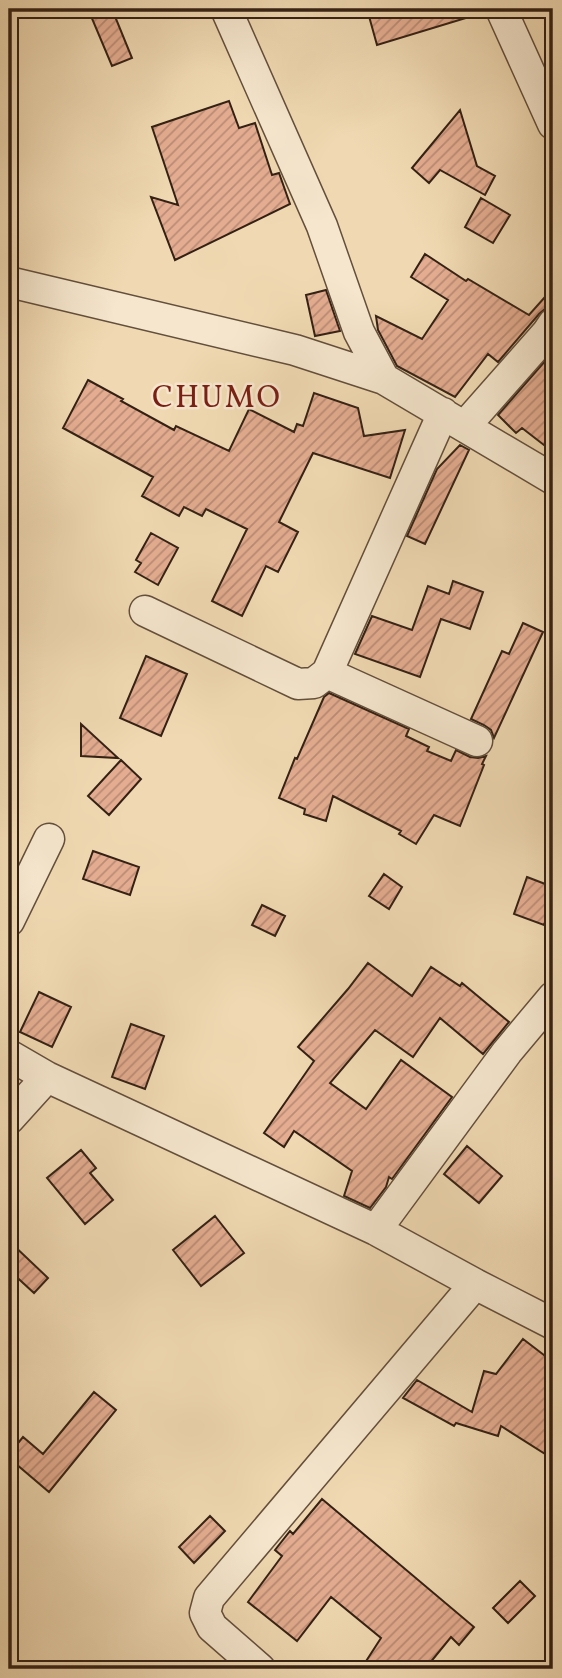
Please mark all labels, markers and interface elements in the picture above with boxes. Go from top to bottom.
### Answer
district label: CHUMO [152,377,282,421]

